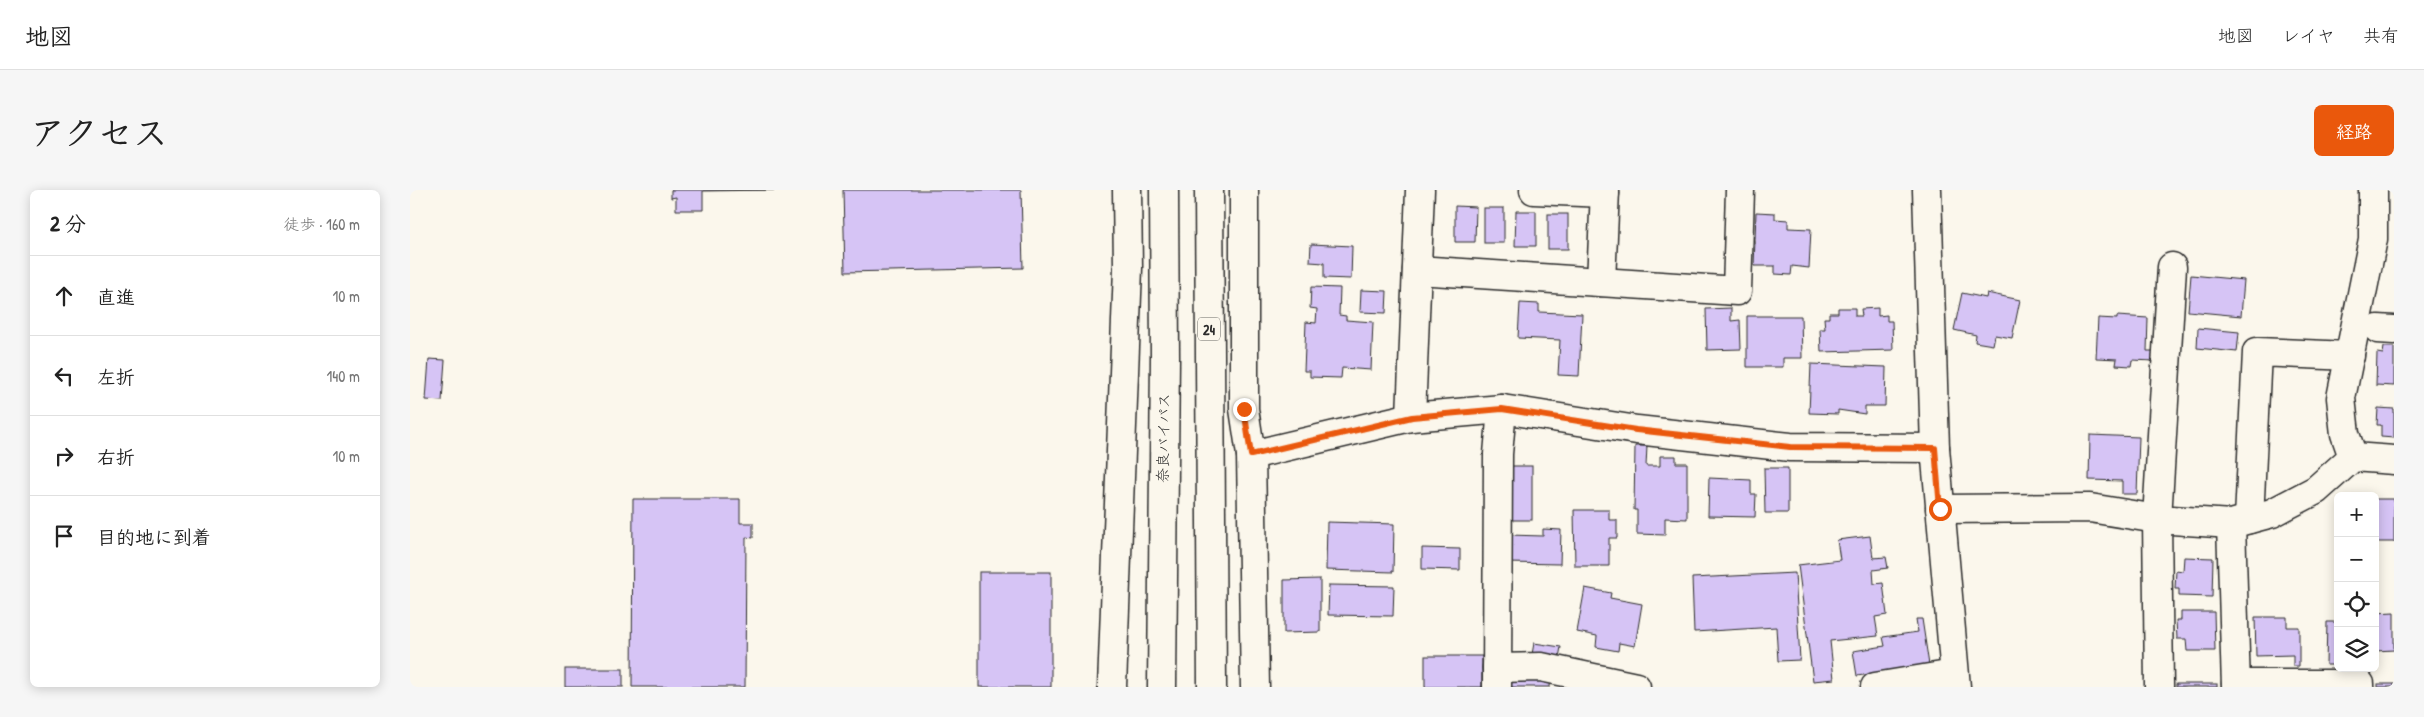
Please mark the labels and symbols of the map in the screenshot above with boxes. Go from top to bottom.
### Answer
road number: 24 [1198,318,1220,340]
street label: 奈良バイパス [1152,393,1174,483]
route end [1233,398,1256,421]
route start [1929,498,1952,521]

